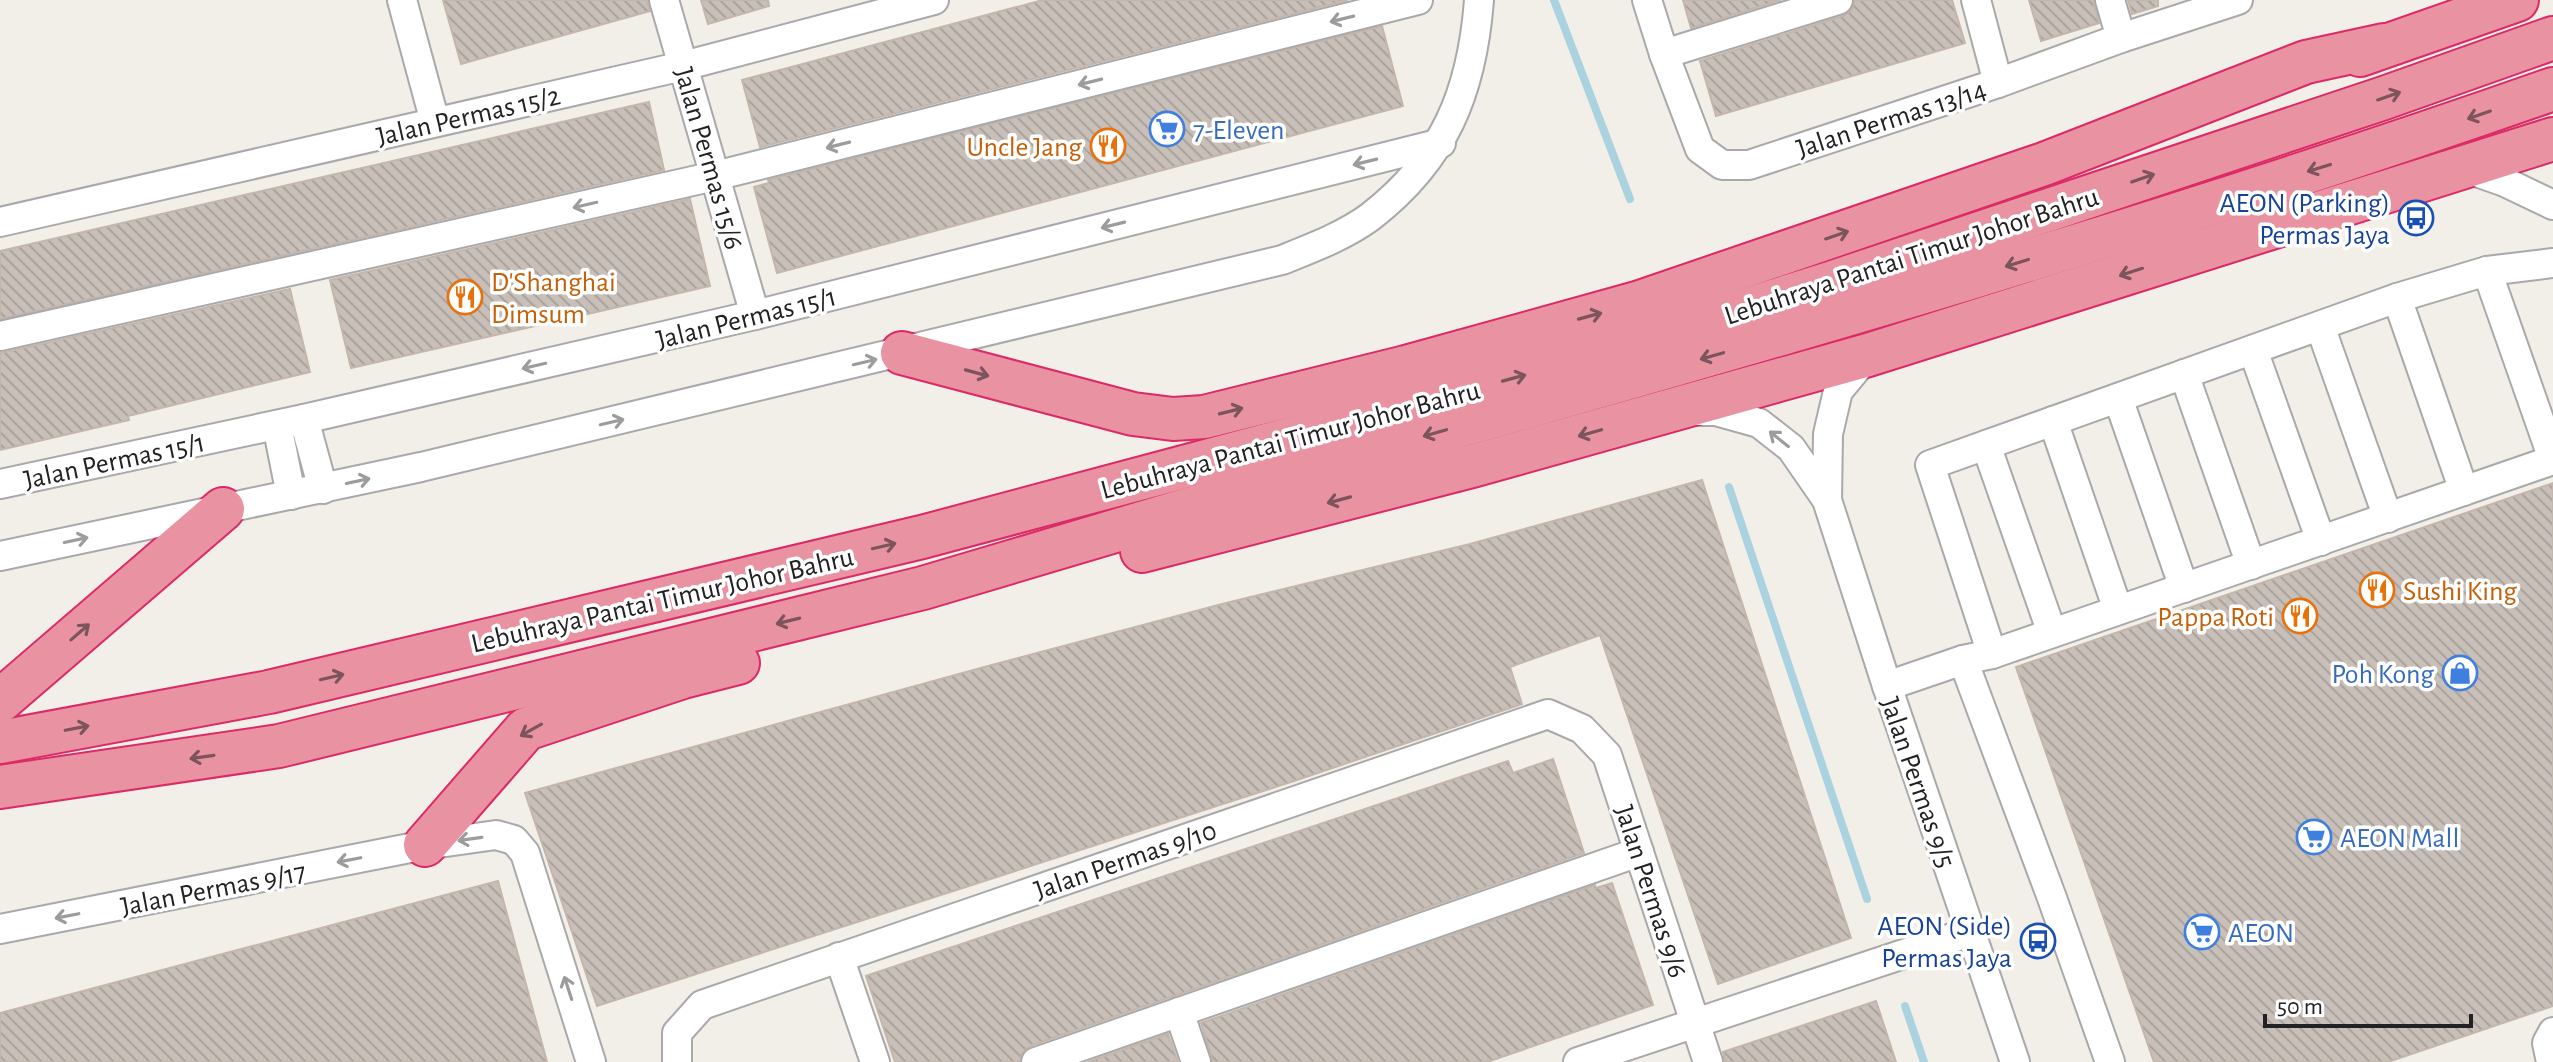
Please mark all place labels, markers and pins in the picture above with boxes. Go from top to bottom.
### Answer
supermarket icon: 7-Eleven [1148,110,1186,148]
place label: 7-Eleven [1193,117,1285,145]
restaurant icon: Uncle Jang [1089,127,1127,165]
place label: Uncle Jang [966,134,1082,162]
place label: AEON (Parking) Permas Jaya [2219,190,2390,250]
bus stop icon: AEON (Parking) Permas Jaya [2397,199,2435,237]
place label: D'Shanghai Dimsum [491,269,616,329]
restaurant icon: D'Shanghai Dimsum [446,278,484,316]
restaurant icon: Sushi King [2358,571,2396,609]
place label: Sushi King [2403,578,2517,606]
restaurant icon: Pappa Roti [2281,597,2319,635]
place label: Pappa Roti [2157,604,2274,632]
shop icon: Poh Kong [2441,654,2479,692]
place label: Poh Kong [2331,661,2434,689]
supermarket icon: AEON Mall [2295,818,2333,856]
place label: AEON Mall [2340,825,2459,853]
place label: AEON (Side) Permas Jaya [1877,913,2012,973]
supermarket icon: AEON [2183,913,2221,951]
place label: AEON [2228,920,2294,948]
bus stop icon: AEON (Side) Permas Jaya [2019,922,2057,960]

